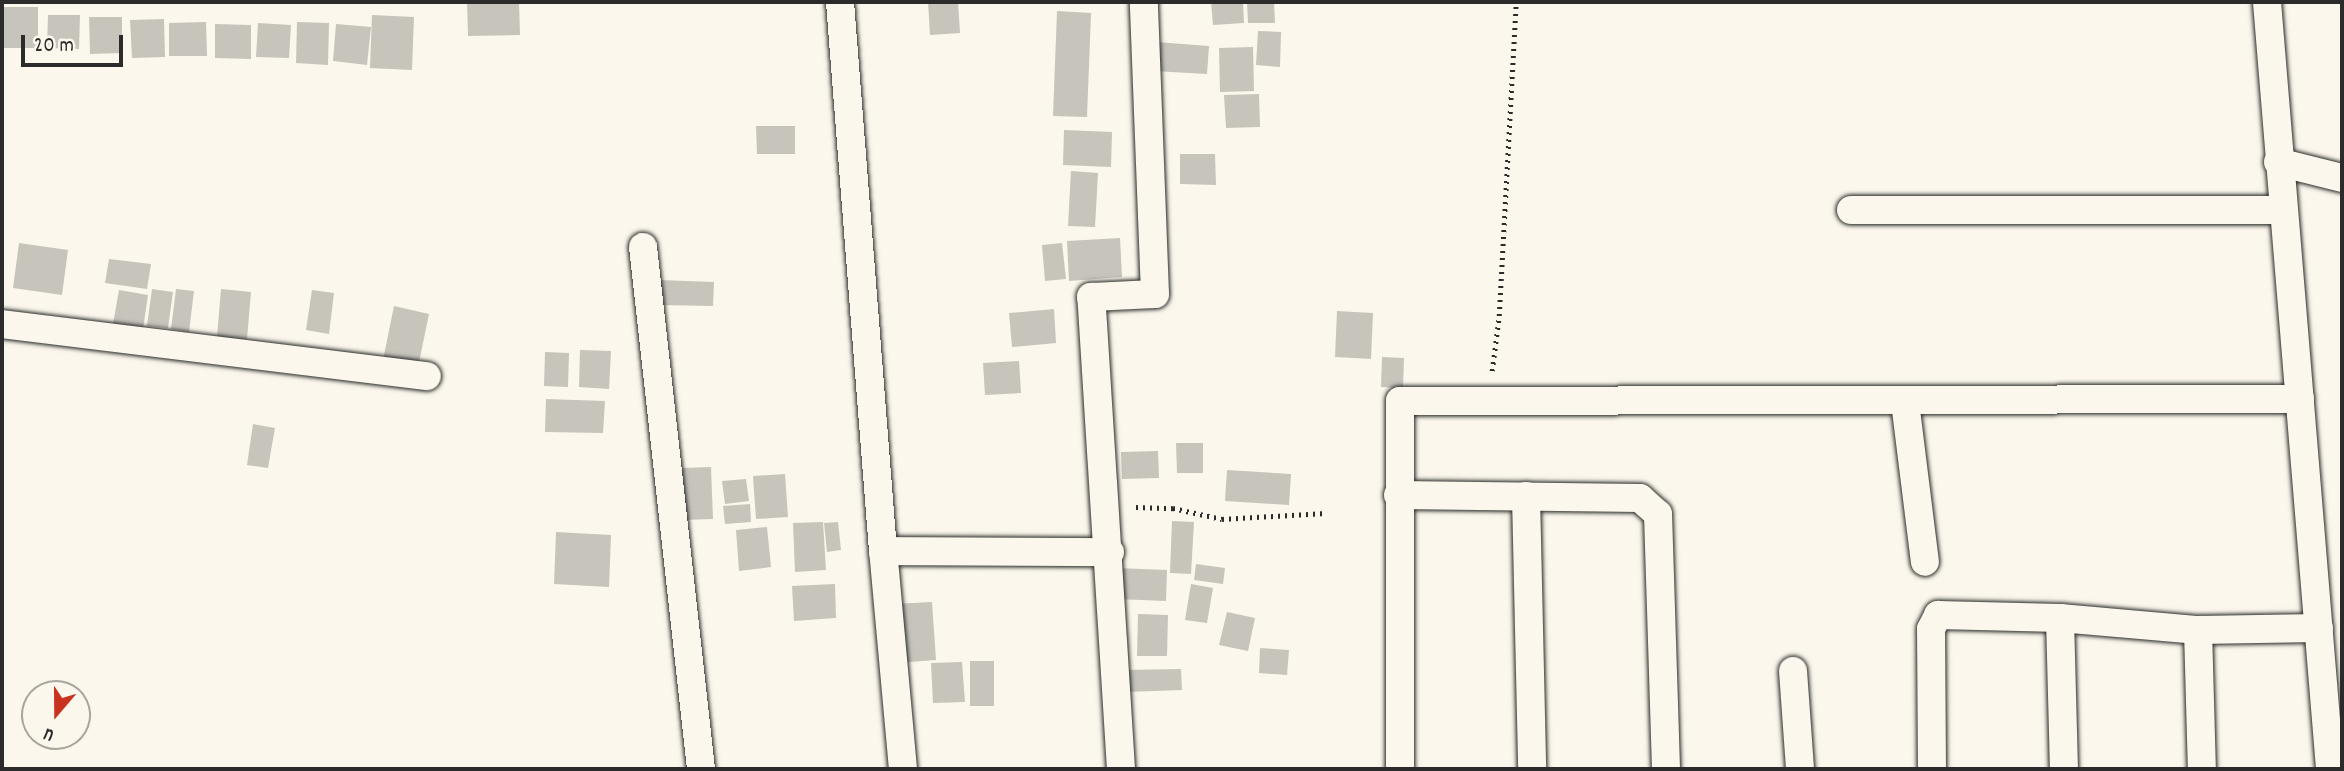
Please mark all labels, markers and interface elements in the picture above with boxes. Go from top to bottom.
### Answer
scale bar [24,21,126,65]
text: 20 m [34,32,74,62]
north arrow [21,680,91,750]
text: U [40,719,58,748]

